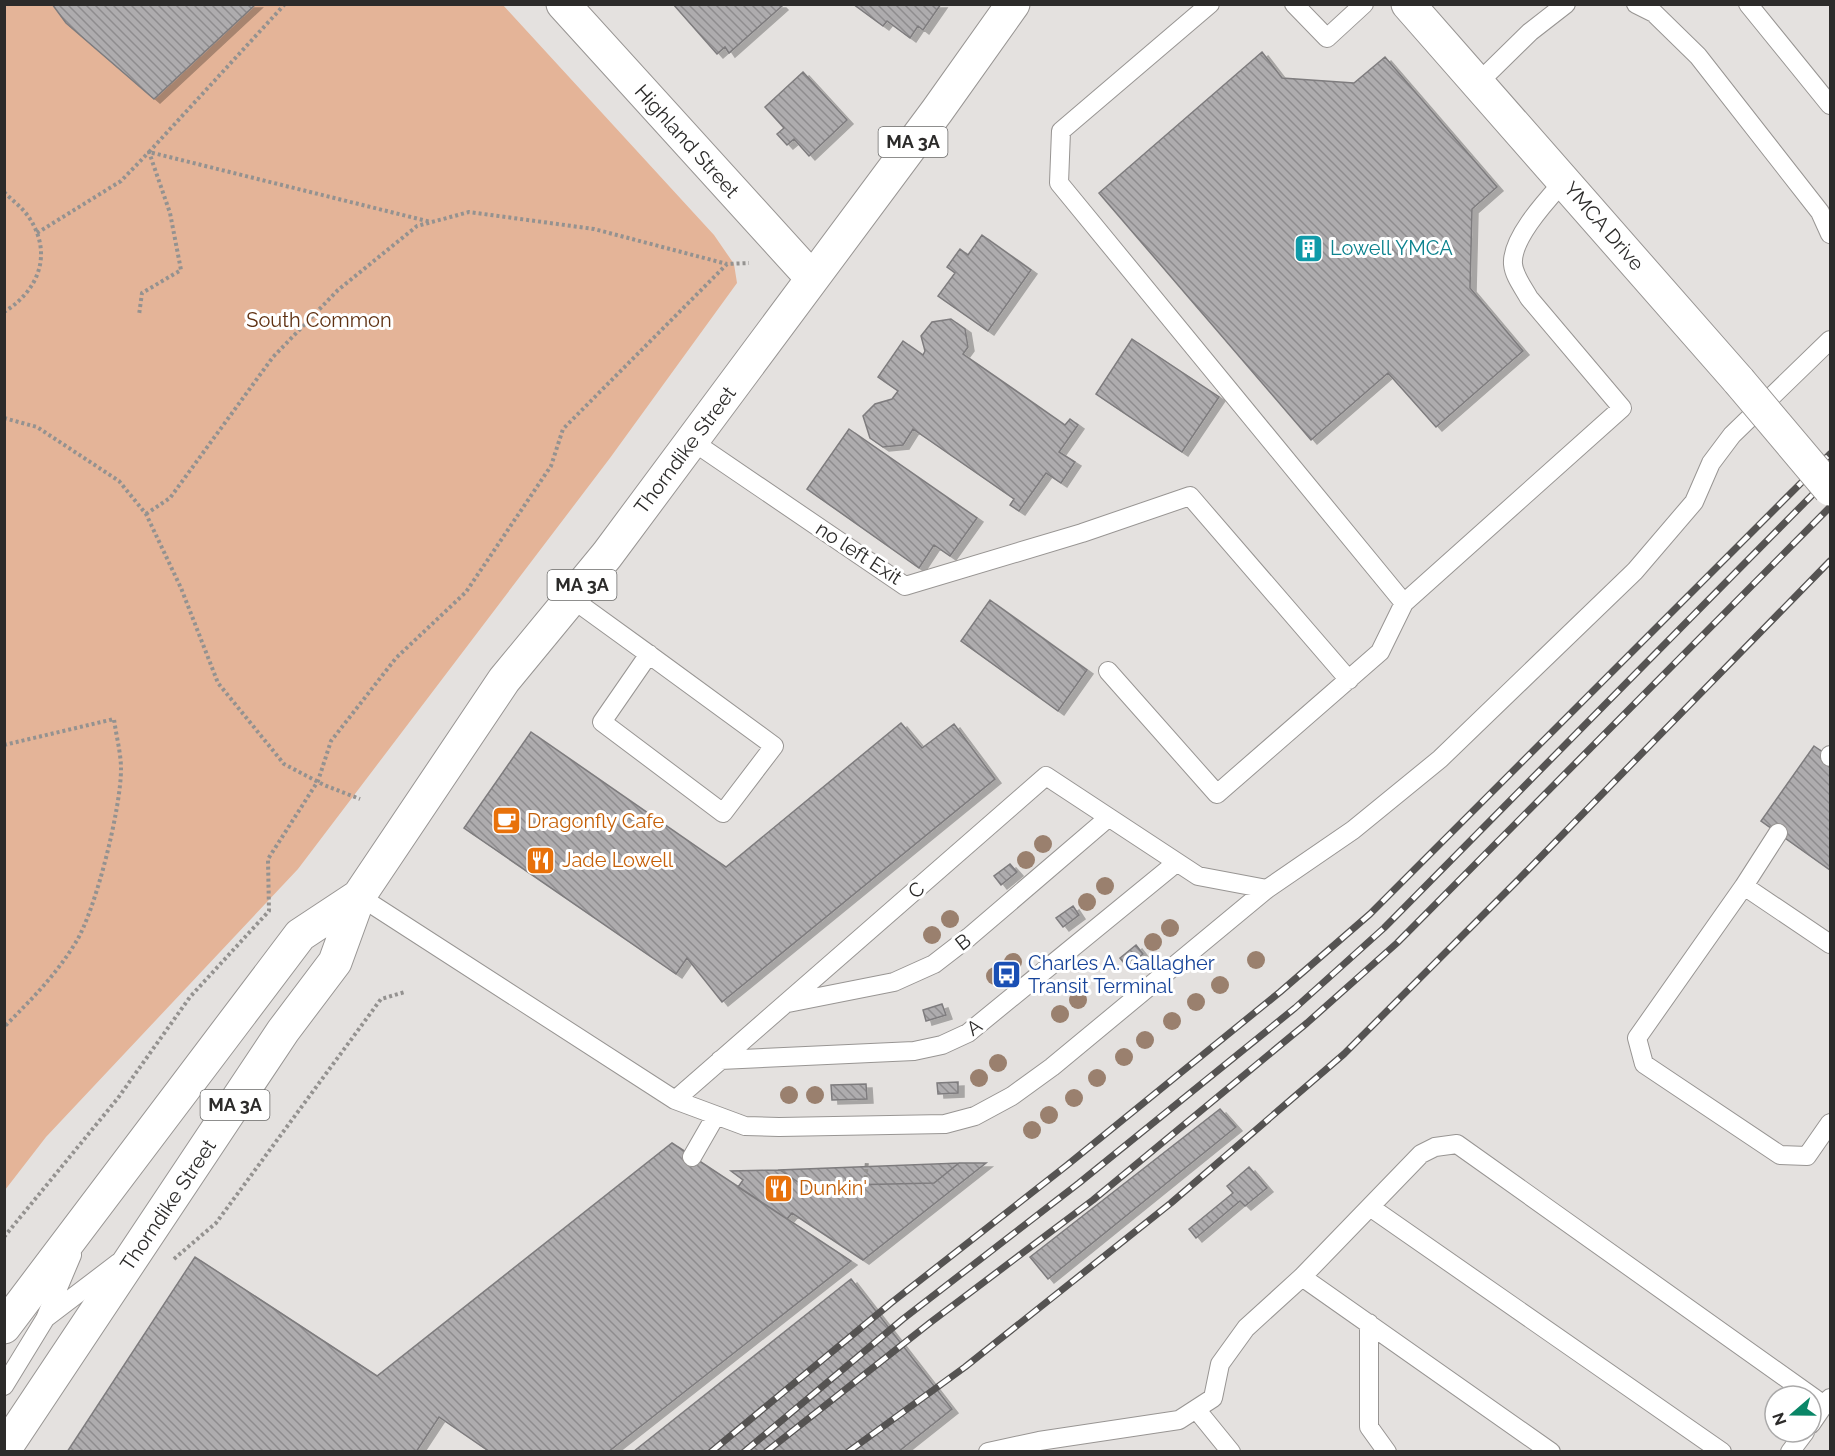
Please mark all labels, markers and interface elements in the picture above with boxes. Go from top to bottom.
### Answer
street label: Highland Street [630,79,744,203]
road number: MA 3A [878,127,948,157]
street label: YMCA Drive [1559,177,1649,275]
building icon: Lowell YMCA [1293,232,1325,264]
place label: Lowell YMCA [1330,236,1453,260]
park label: South Common [246,308,392,332]
street label: Thorndike Street [629,381,741,519]
street label: no left Exit [812,516,907,590]
road number: MA 3A [548,570,616,600]
cafe icon: Dragonfly Cafe [490,805,522,837]
place label: Dragonfly Cafe [527,809,665,833]
restaurant icon: Jade Lowell [525,844,557,876]
place label: Jade Lowell [562,848,674,872]
street label: C [903,876,929,904]
street label: B [950,928,976,956]
place label: Charles A. Gallagher Transit Terminal [1028,951,1215,998]
bus stop icon: Charles A. Gallagher Transit Terminal [991,958,1023,990]
street label: A [961,1013,987,1041]
road number: MA 3A [200,1090,270,1120]
street label: Thorndike Street [115,1134,221,1275]
restaurant icon: Dunkin' [762,1172,794,1204]
place label: Dunkin' [799,1176,867,1200]
north arrow [1763,1384,1823,1444]
text: N [1768,1410,1790,1428]

